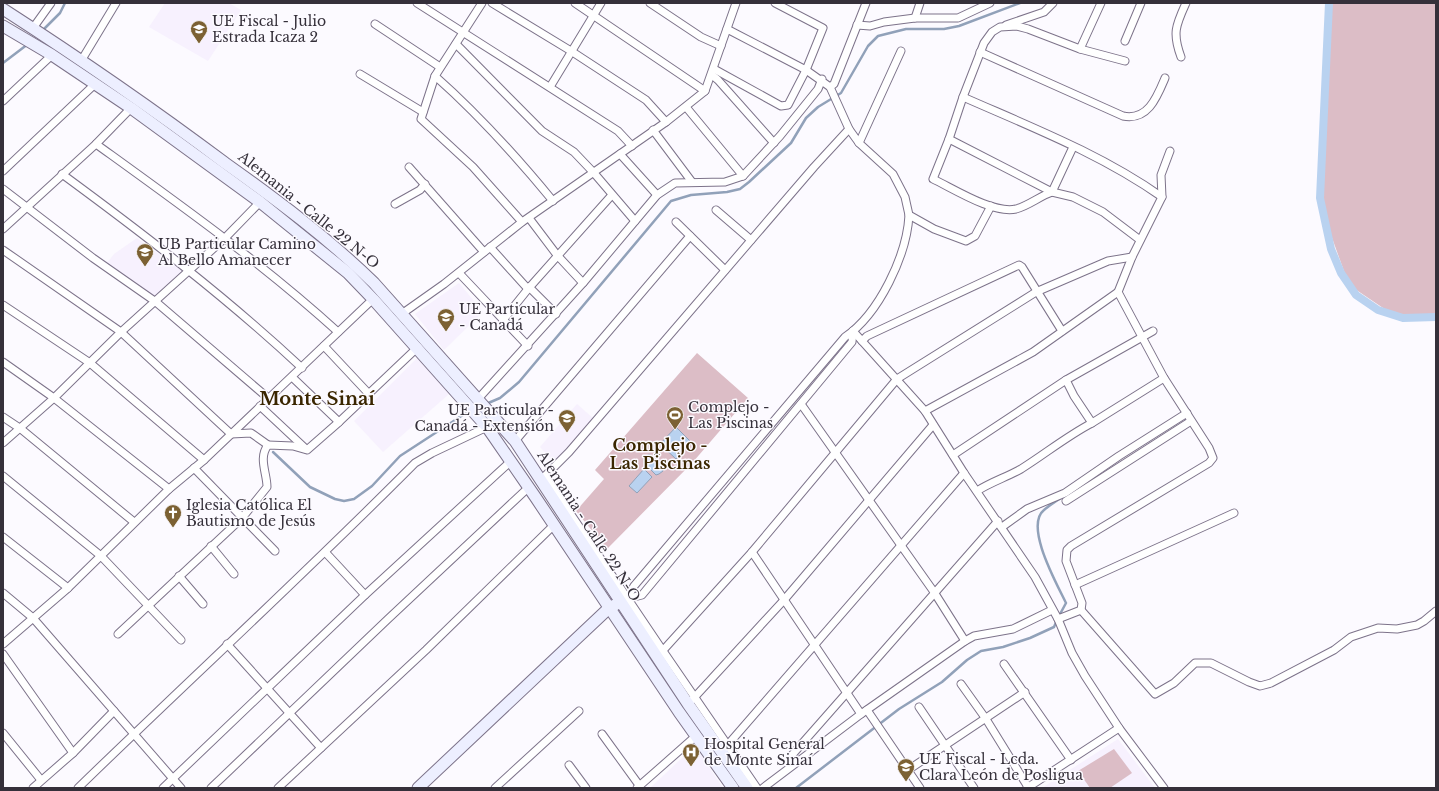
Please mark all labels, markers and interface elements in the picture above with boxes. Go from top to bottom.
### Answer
place label: UE Fiscal - Julio Estrada Icaza 2 [212,12,326,46]
school or university icon: UE Fiscal - Julio Estrada Icaza 2 [189,19,209,44]
street label: Alemania - Calle 22 N-O [234,147,383,272]
place label: UB Particular Camino Al Bello Amanecer [157,235,316,269]
school or university icon: UB Particular Camino Al Bello Amanecer [135,242,155,267]
place label: UE Particular - Canadá [459,300,555,334]
school or university icon: UE Particular - Canadá [436,307,456,332]
district label: Monte Sinaí [259,388,375,410]
place label: Complejo - Las Piscinas [688,398,773,432]
place label: UE Particular - Canadá - Extensión [414,401,554,435]
sports icon: Complejo - Las Piscinas [665,405,685,430]
school or university icon: UE Particular - Canadá - Extensión [557,408,577,433]
district label: Complejo - Las Piscinas [610,435,710,473]
street label: Alemania - Calle 22 N-O [533,446,645,605]
place label: Iglesia Católica El Bautismo de Jesús [186,496,315,530]
church icon: Iglesia Católica El Bautismo de Jesús [163,503,183,528]
place label: Hospital General de Monte Sinaí [704,735,825,769]
hospital icon: Hospital General de Monte Sinaí [681,742,701,767]
place label: UE Fiscal - Lcda. Clara León de Posligua [919,750,1083,784]
school or university icon: UE Fiscal - Lcda. Clara León de Posligua [896,757,916,782]

